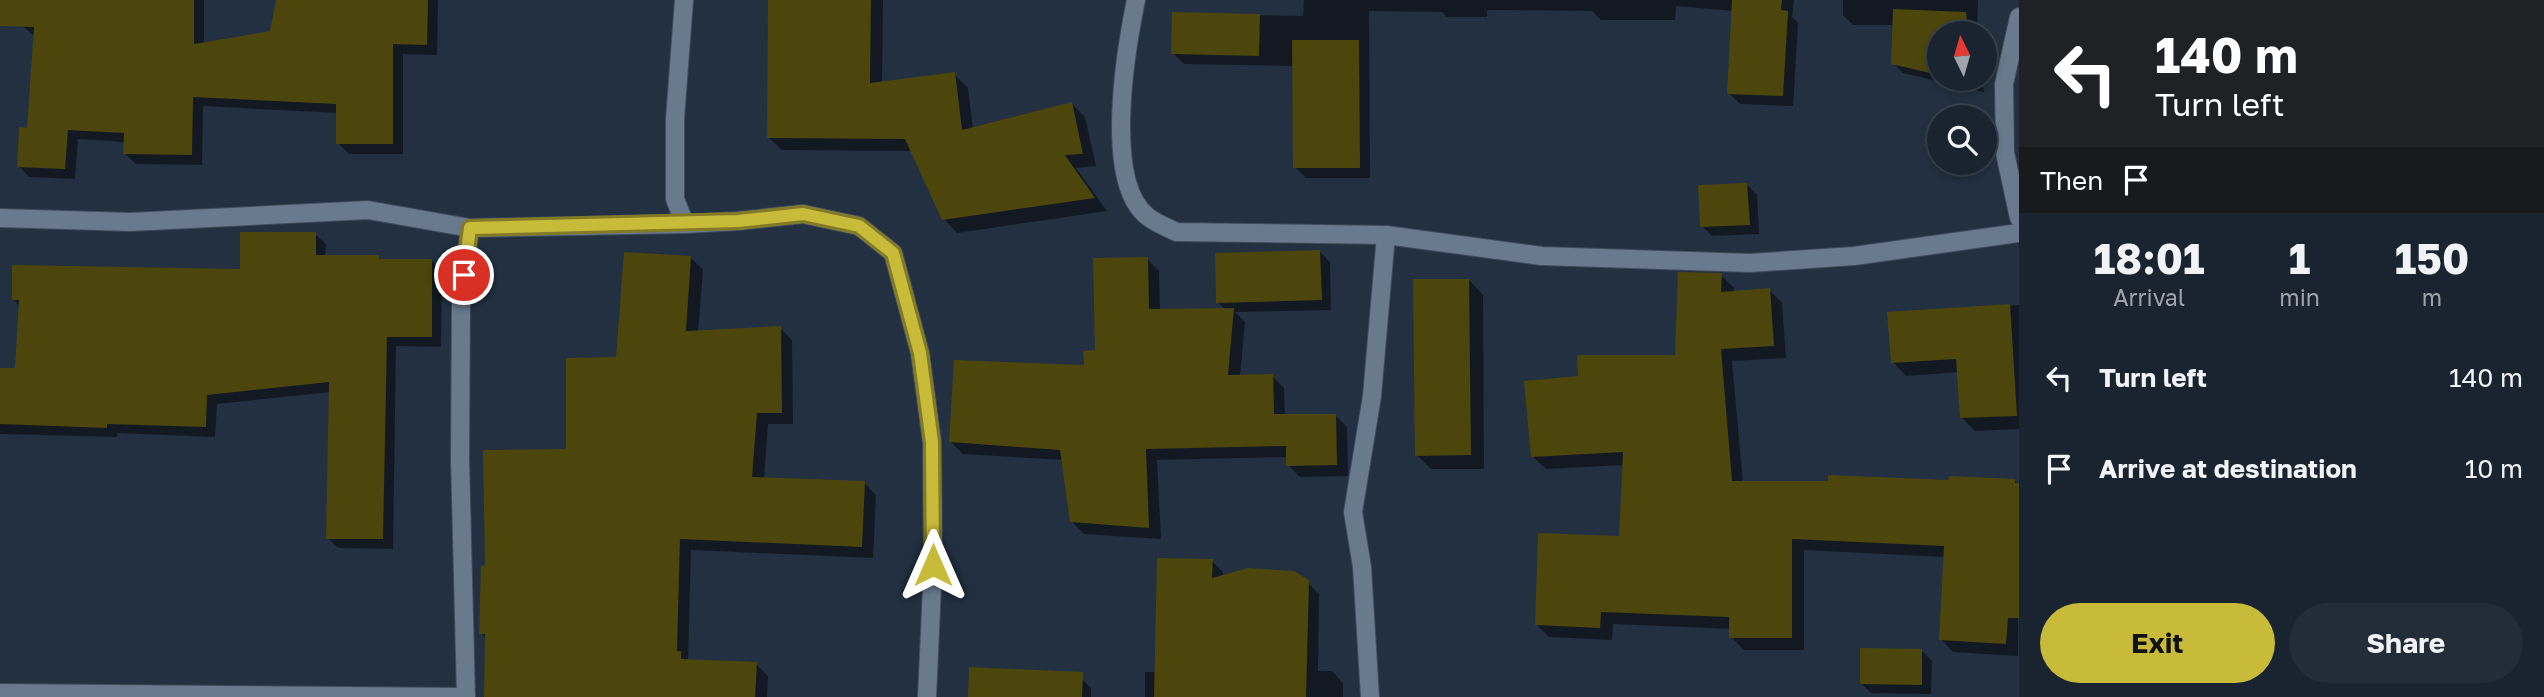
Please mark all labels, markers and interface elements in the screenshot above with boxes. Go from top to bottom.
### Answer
north arrow [1927,21,1997,91]
map controls [1927,21,1997,175]
text: 140 m [2155,25,2298,84]
icon: left [2040,28,2131,119]
text: Turn left [2155,85,2284,123]
button: search [1927,105,1997,175]
icon: arrive [2117,161,2155,199]
text: Then [2040,165,2103,196]
text: 18:01 [2094,233,2205,283]
text: 1 [2289,233,2310,283]
text: 150 [2395,233,2469,283]
pin [434,245,494,305]
icon: arrive [445,256,483,294]
text: Arrival [2113,283,2185,311]
text: min [2279,283,2320,311]
text: m [2422,283,2442,311]
icon: left [2040,359,2078,397]
text: Turn left [2099,362,2207,393]
text: 140 m [2449,362,2523,393]
icon: arrive [2040,450,2078,488]
text: Arrive at destination [2099,453,2357,484]
text: 10 m [2465,453,2523,484]
position arrow [896,528,970,602]
button: Exit [2040,603,2275,683]
button: Share [2289,603,2523,683]

